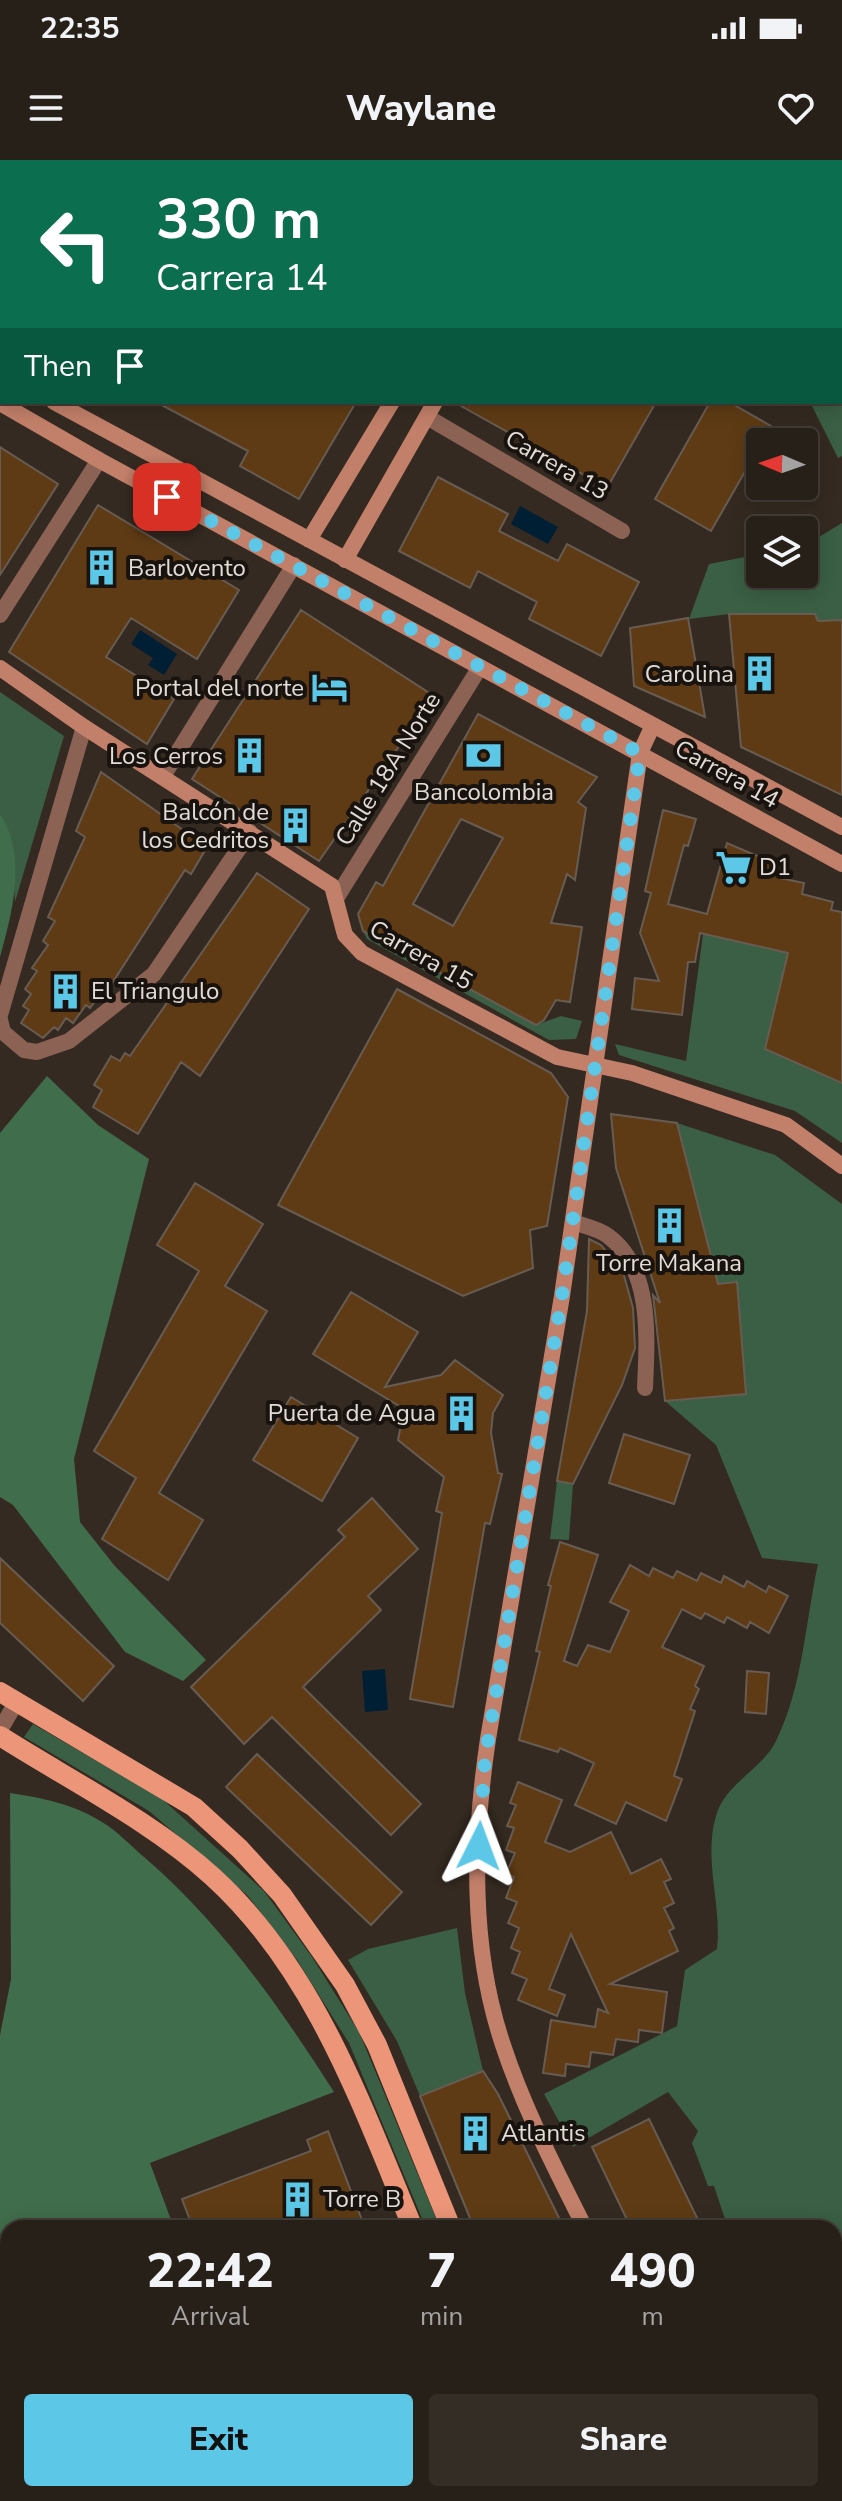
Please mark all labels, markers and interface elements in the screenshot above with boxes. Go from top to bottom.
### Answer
text: 22:35 [40,8,119,49]
text: Waylane [346,84,496,133]
icon: menu [24,86,68,130]
icon: heart [774,86,818,130]
text: 330 m [156,181,321,258]
icon: left [24,192,128,296]
text: Carrera 14 [156,254,328,303]
icon: arrive [108,344,152,388]
text: Then [24,346,92,387]
street label: Carrera 13 [499,423,615,507]
north arrow [746,428,818,500]
map controls [746,428,818,588]
pin [133,463,201,531]
icon: arrive [145,475,189,519]
button: layers [746,516,818,588]
building icon: Barlovento [83,549,121,587]
place label: Barlovento [128,552,246,584]
building icon: Carolina [741,655,779,693]
place label: Carolina [645,658,734,690]
hotel icon: Portal del norte [311,669,349,707]
place label: Portal del norte [135,672,304,704]
street label: Calle 18A Norte [328,686,448,852]
street label: Carrera 14 [669,732,785,816]
bank icon: Bancolombia [465,736,503,774]
building icon: Los Cerros [230,737,268,775]
place label: Los Cerros [109,740,223,772]
place label: Bancolombia [414,776,554,808]
place label: Balcón de los Cedritos [142,796,269,856]
building icon: Balcón de los Cedritos [276,807,314,845]
supermarket icon: D1 [714,848,752,886]
place label: D1 [759,851,791,883]
street label: Carrera 15 [363,913,479,997]
building icon: El Triangulo [46,972,84,1010]
place label: El Triangulo [91,975,219,1007]
building icon: Torre Makana [650,1207,688,1245]
place label: Torre Makana [596,1247,742,1279]
building icon: Puerta de Agua [443,1394,481,1432]
place label: Puerta de Agua [268,1397,436,1429]
position arrow [437,1804,521,1888]
building icon: Atlantis [456,2114,494,2152]
place label: Atlantis [501,2117,586,2149]
building icon: Torre B [278,2180,316,2218]
place label: Torre B [323,2183,401,2215]
text: 22:42 [146,2238,274,2304]
text: 7 [427,2238,456,2304]
text: 490 [609,2238,696,2304]
text: Arrival [171,2299,249,2334]
text: min [420,2299,463,2334]
text: m [641,2299,664,2334]
button: Exit [24,2394,413,2486]
button: Share [429,2394,818,2486]

